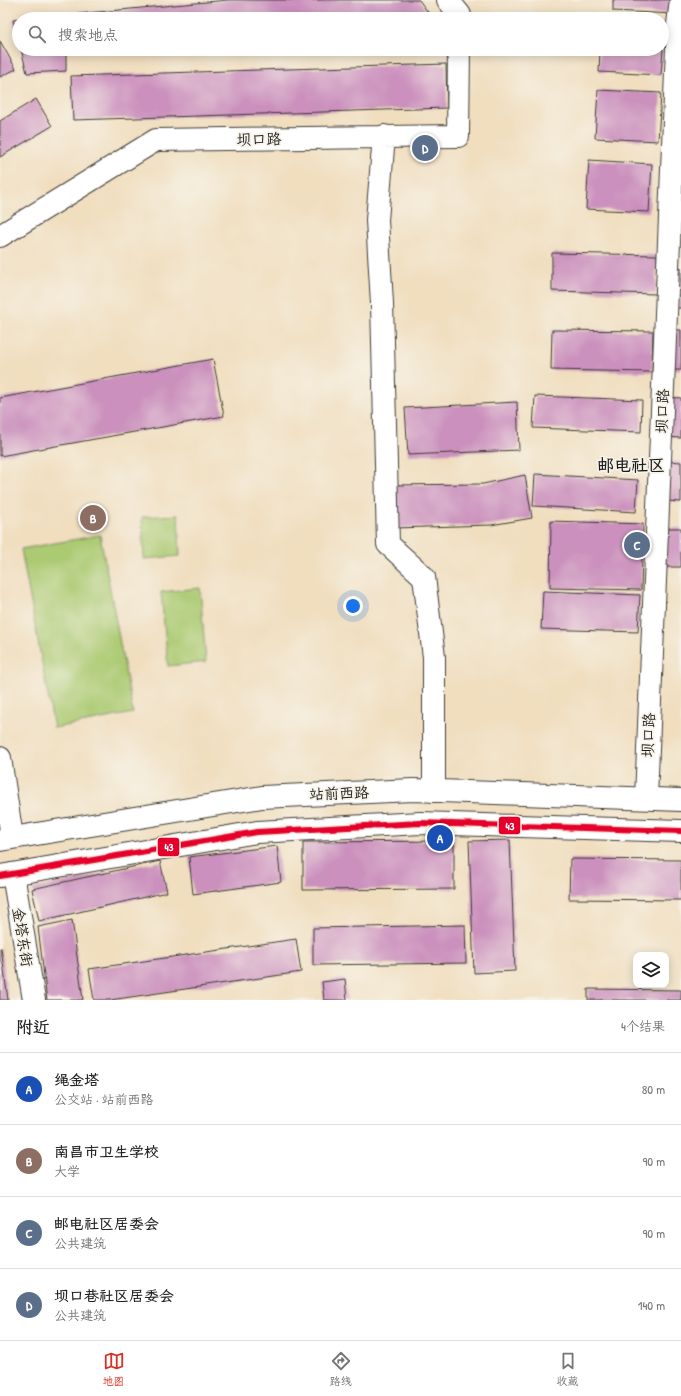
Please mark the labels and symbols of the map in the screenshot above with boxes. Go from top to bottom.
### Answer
street label: 坝口路 [236,128,282,150]
pin: D [412,133,438,163]
street label: 坝口路 [651,388,673,434]
district label: 邮电社区 [597,453,665,476]
pin: B [80,503,106,533]
pin: C [624,530,650,560]
your location [343,596,363,616]
street label: 坝口路 [637,712,659,758]
street label: 站前西路 [309,781,369,805]
line badge: 43 [498,816,521,835]
text: 43 [505,819,515,833]
pin: A [427,823,453,853]
line badge: 43 [157,837,180,857]
text: 43 [164,840,174,854]
street label: 金塔东街 [8,906,38,968]

